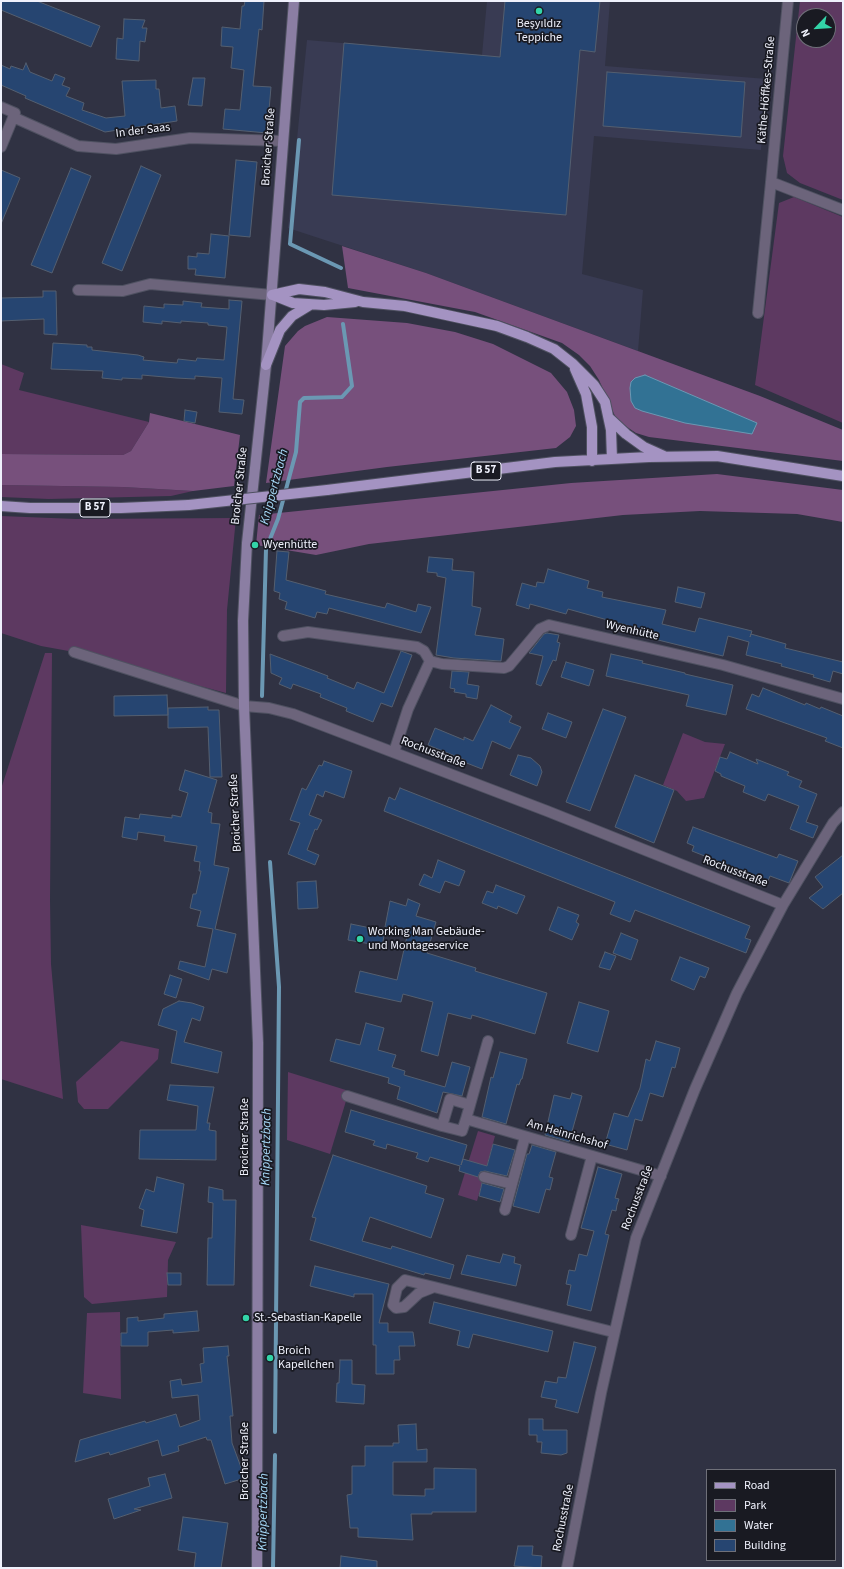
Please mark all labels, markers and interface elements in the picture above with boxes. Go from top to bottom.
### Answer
marker: Beşyıldız Teppiche [534,6,544,16]
north arrow [796,8,836,48]
place label: Beşyıldız Teppiche [516,17,562,45]
text: N [797,26,814,39]
street label: Käthe-Höffkes-Straße [755,36,779,144]
street label: Broicher Straße [259,108,279,186]
street label: In der Saas [115,121,171,141]
street label: Broicher Straße [229,446,251,526]
water label: Knippertzbach [257,447,293,527]
road number: B 57 [471,462,501,480]
road number: B 57 [80,499,110,517]
place label: Wyenhütte [263,538,317,552]
marker: Wyenhütte [250,540,260,550]
street label: Wyenhütte [604,618,660,644]
street label: Rochusstraße [398,734,468,772]
street label: Broicher Straße [227,774,245,852]
street label: Rochusstraße [700,853,770,891]
place label: Working Man Gebäude- und Montageservice [368,925,485,953]
marker: Working Man Gebäude- und Montageservice [355,934,365,944]
street label: Broicher Straße [238,1098,252,1176]
water label: Knippertzbach [259,1108,275,1186]
street label: Am Heinrichshof [525,1117,609,1153]
street label: Rochusstraße [619,1163,657,1233]
place label: St.-Sebastian-Kapelle [254,1311,361,1325]
marker: St.-Sebastian-Kapelle [241,1313,251,1323]
place label: Broich Kapellchen [278,1344,334,1372]
marker: Broich Kapellchen [265,1353,275,1363]
street label: Broicher Straße [238,1422,252,1500]
legend [706,1469,836,1561]
water label: Knippertzbach [256,1473,272,1551]
text: Road [744,1477,770,1494]
street label: Rochusstraße [550,1483,578,1553]
text: Park [744,1497,766,1514]
text: Water [744,1517,773,1534]
text: Building [744,1537,786,1554]

